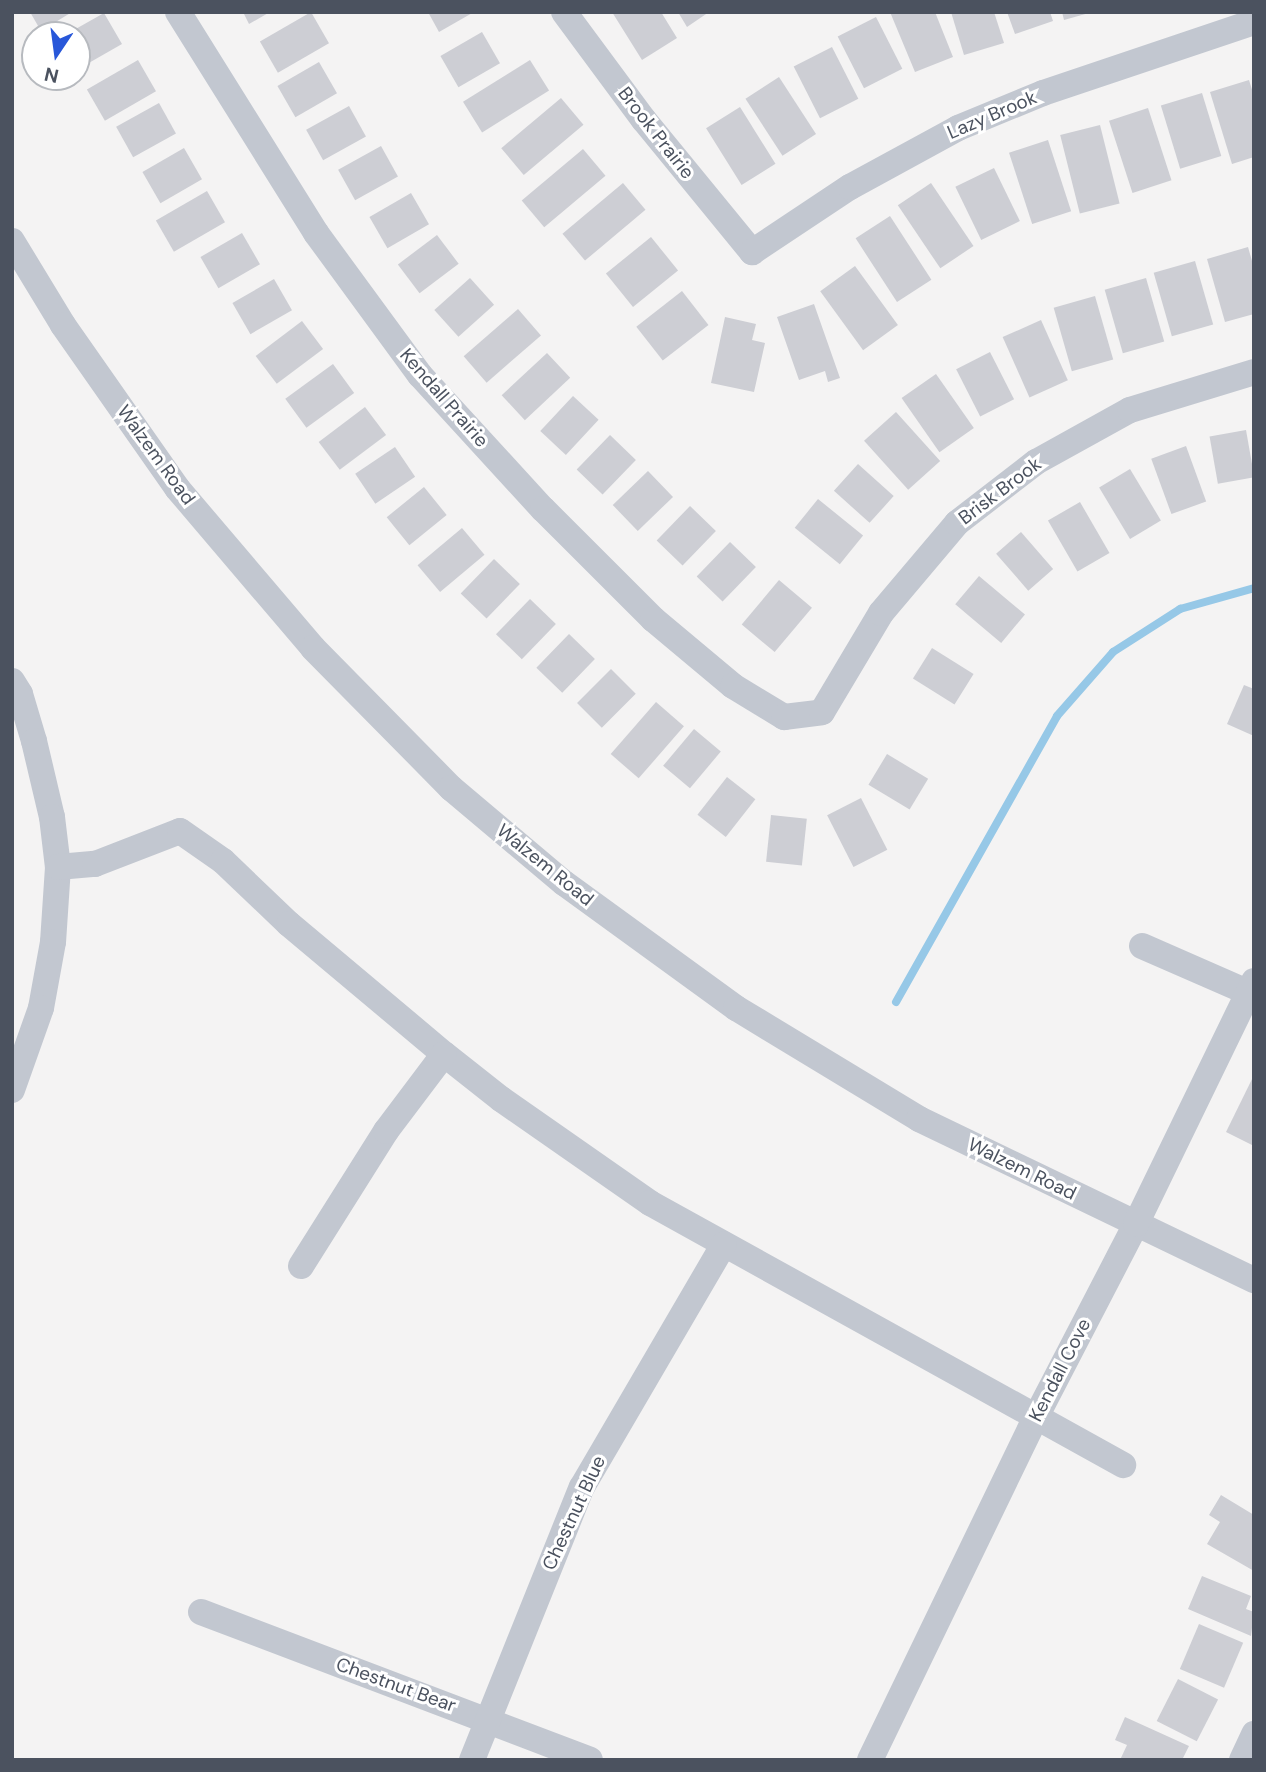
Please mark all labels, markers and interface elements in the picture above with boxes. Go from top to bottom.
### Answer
north arrow [21,21,91,91]
text: N [42,61,61,89]
street label: Brook Prairie [613,82,699,184]
street label: Lazy Brook [944,86,1040,144]
street label: Kendall Prairie [395,344,493,452]
street label: Walzem Road [112,401,200,509]
street label: Brisk Brook [954,453,1046,529]
street label: Walzem Road [492,819,598,911]
street label: Walzem Road [964,1133,1080,1205]
street label: Kendall Cove [1024,1315,1096,1425]
street label: Chestnut Blue [538,1452,610,1574]
street label: Chestnut Bear [333,1653,459,1717]

